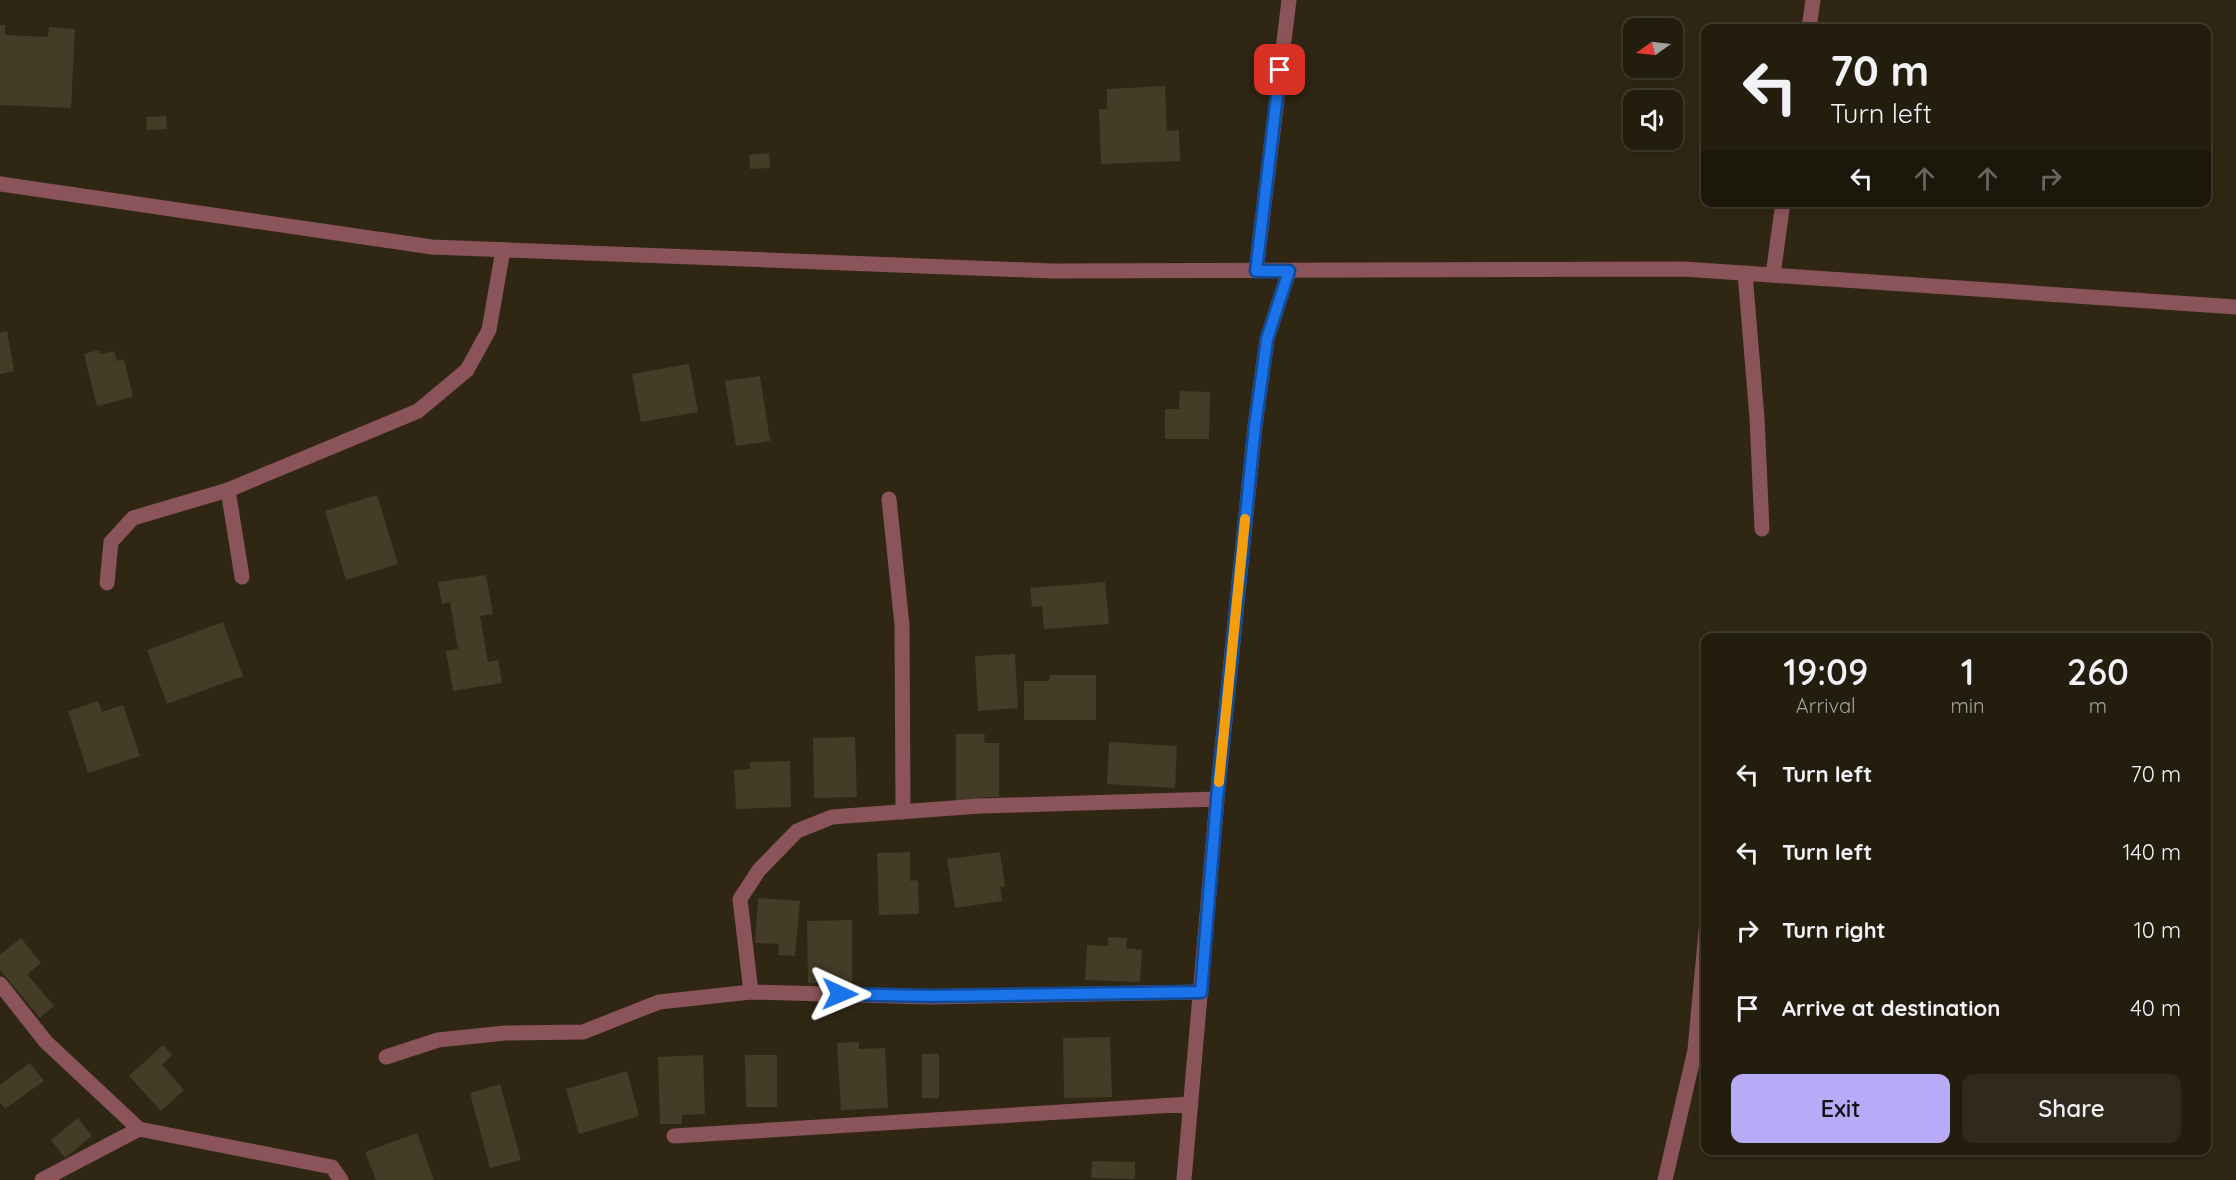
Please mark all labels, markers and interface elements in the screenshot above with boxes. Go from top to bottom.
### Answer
north arrow [1623,18,1683,78]
map controls [1623,18,1683,150]
pin [1254,44,1305,95]
text: 70 m [1830,44,1929,97]
icon: left [1731,48,1809,126]
icon: arrive [1263,53,1296,86]
button: sound [1623,90,1683,150]
text: Turn left [1830,96,1932,130]
icon: left [1845,162,1878,195]
icon: ahead [1908,162,1941,195]
icon: ahead [1971,162,2004,195]
icon: right [2034,162,2067,195]
text: 19:09 [1783,649,1868,694]
text: 1 [1961,649,1974,694]
text: 260 [2067,649,2129,694]
text: Arrival [1796,693,1856,718]
text: min [1951,693,1985,718]
text: m [2089,693,2107,718]
icon: left [1731,758,1764,791]
text: Turn left [1782,760,1872,788]
text: 70 m [2131,760,2181,788]
icon: left [1731,836,1764,869]
text: Turn left [1782,838,1872,866]
text: 140 m [2122,838,2181,866]
icon: right [1731,914,1764,947]
text: Turn right [1782,916,1886,944]
text: 10 m [2134,916,2181,944]
position arrow [808,962,872,1026]
icon: arrive [1731,992,1764,1025]
text: Arrive at destination [1782,994,2000,1022]
text: 40 m [2130,994,2181,1022]
button: Exit [1731,1074,1950,1143]
button: Share [1962,1074,2181,1143]

